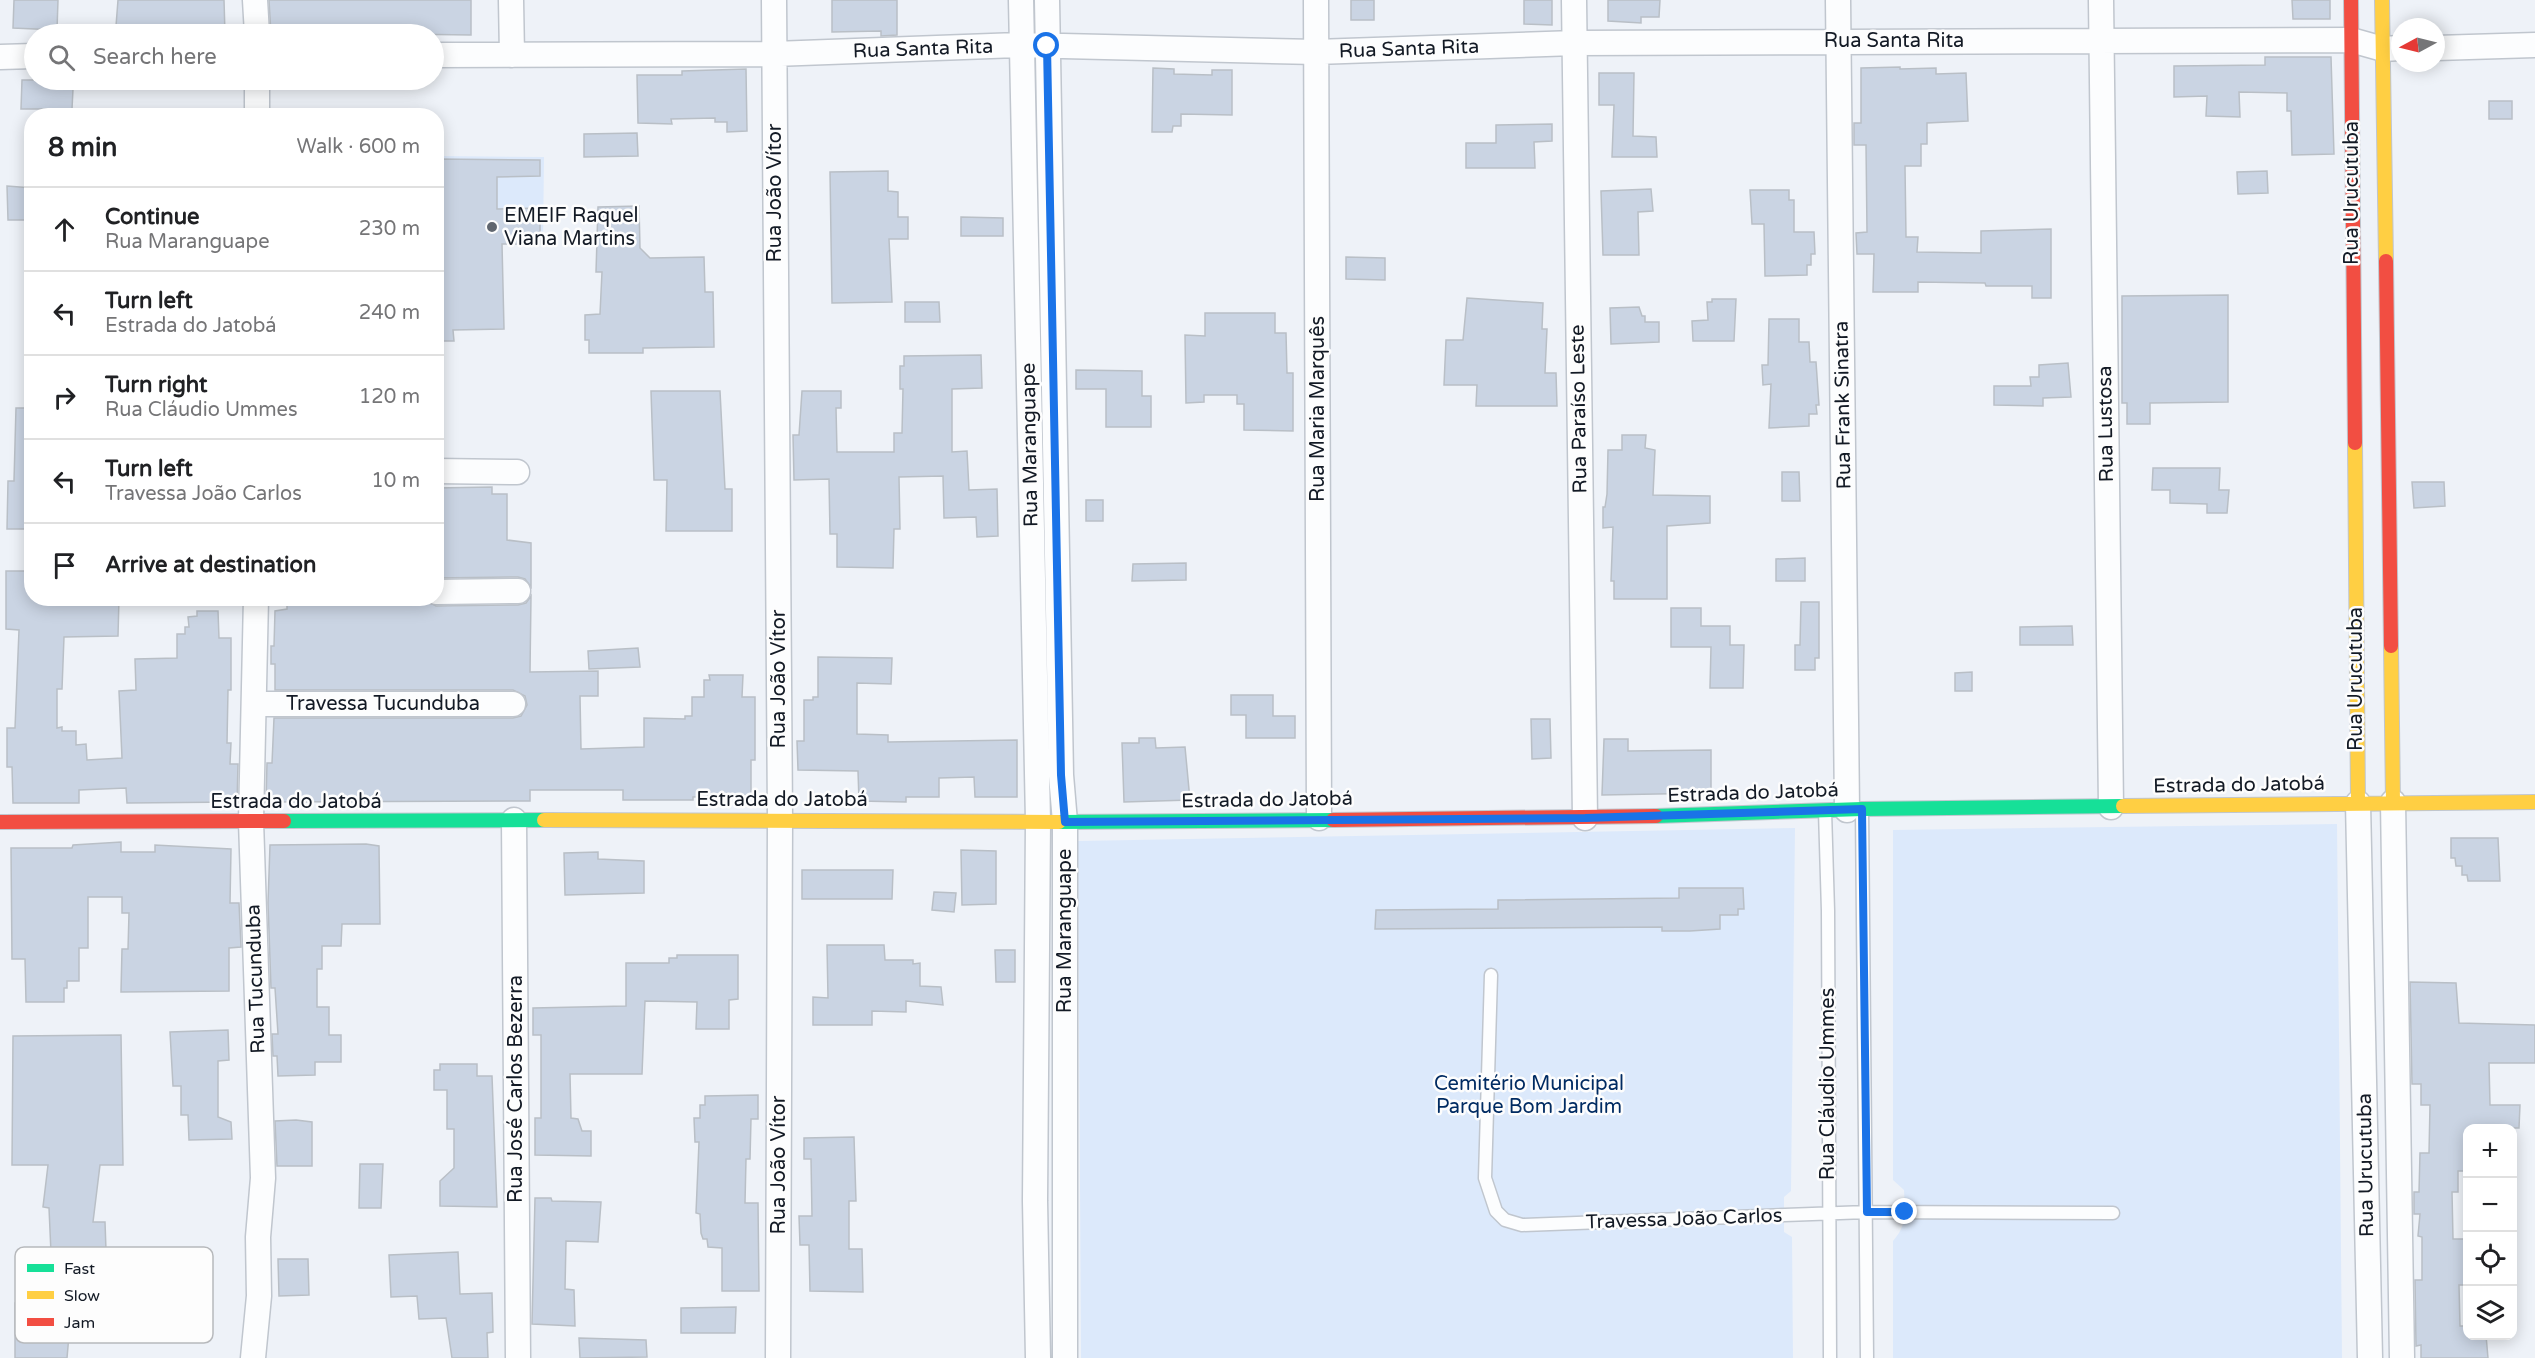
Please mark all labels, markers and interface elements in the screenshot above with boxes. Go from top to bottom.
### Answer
north arrow [2391,18,2445,72]
search box [24,24,444,90]
street label: Rua Santa Rita [1824,29,1964,53]
route start [1033,32,1059,58]
street label: Rua Santa Rita [852,35,994,63]
street label: Rua Santa Rita [1338,35,1480,63]
icon: search [45,41,78,74]
text: Search here [93,44,217,70]
street label: Rua Urucutuba [2340,121,2364,265]
street label: Rua João Vítor [763,123,787,262]
text: 8 min [48,132,117,163]
text: Walk · 600 m [297,135,420,159]
text: Continue [105,204,200,230]
place label: EMEIF Raquel Viana Martins [504,204,638,251]
icon: ahead [48,213,81,246]
text: 230 m [359,217,420,241]
marker: EMEIF Raquel Viana Martins [485,220,499,234]
text: Rua Maranguape [105,230,269,254]
text: Turn left [105,288,193,314]
icon: left [48,297,81,330]
text: 240 m [359,301,420,325]
text: Estrada do Jatobá [105,314,277,338]
street label: Rua Maria Marquês [1306,316,1330,502]
street label: Rua Frank Sinatra [1830,321,1856,489]
street label: Rua Paraíso Leste [1566,324,1592,494]
street label: Rua Maranguape [1017,363,1043,527]
street label: Rua Lustosa [2093,366,2119,482]
text: Turn right [105,372,207,398]
icon: right [48,381,81,414]
text: 120 m [359,385,420,409]
text: Rua Cláudio Ummes [105,398,297,422]
text: Turn left [105,456,193,482]
icon: left [48,465,81,498]
text: 10 m [371,469,420,493]
text: Travessa João Carlos [105,482,302,506]
icon: arrive [48,549,81,582]
text: Arrive at destination [105,552,316,578]
street label: Rua Urucutuba [2344,607,2368,751]
street label: Rua João Vítor [767,609,791,748]
street label: Travessa Tucunduba [286,692,480,716]
street label: Estrada do Jatobá [2153,772,2325,798]
street label: Estrada do Jatobá [1667,778,1839,808]
street label: Estrada do Jatobá [1181,787,1353,813]
street label: Estrada do Jatobá [696,788,868,812]
street label: Estrada do Jatobá [210,790,382,814]
street label: Rua Maranguape [1053,849,1077,1013]
street label: Rua Tucunduba [241,904,271,1054]
street label: Rua José Carlos Bezerra [504,975,528,1203]
street label: Rua Cláudio Ummes [1816,988,1840,1180]
park label: Cemitério Municipal Parque Bom Jardim [1434,1072,1624,1119]
street label: Rua Urucutuba [2353,1093,2379,1237]
street label: Rua João Vítor [767,1095,791,1234]
map controls [2463,1124,2517,1340]
button: + [2463,1124,2517,1178]
button: − [2463,1178,2517,1232]
route end [1891,1198,1917,1224]
street label: Travessa João Carlos [1585,1204,1783,1234]
button: locate [2463,1232,2517,1286]
legend [15,1247,213,1343]
text: Fast [64,1259,95,1279]
text: Slow [64,1286,100,1306]
button: layers [2463,1286,2517,1340]
text: Jam [64,1313,95,1333]

